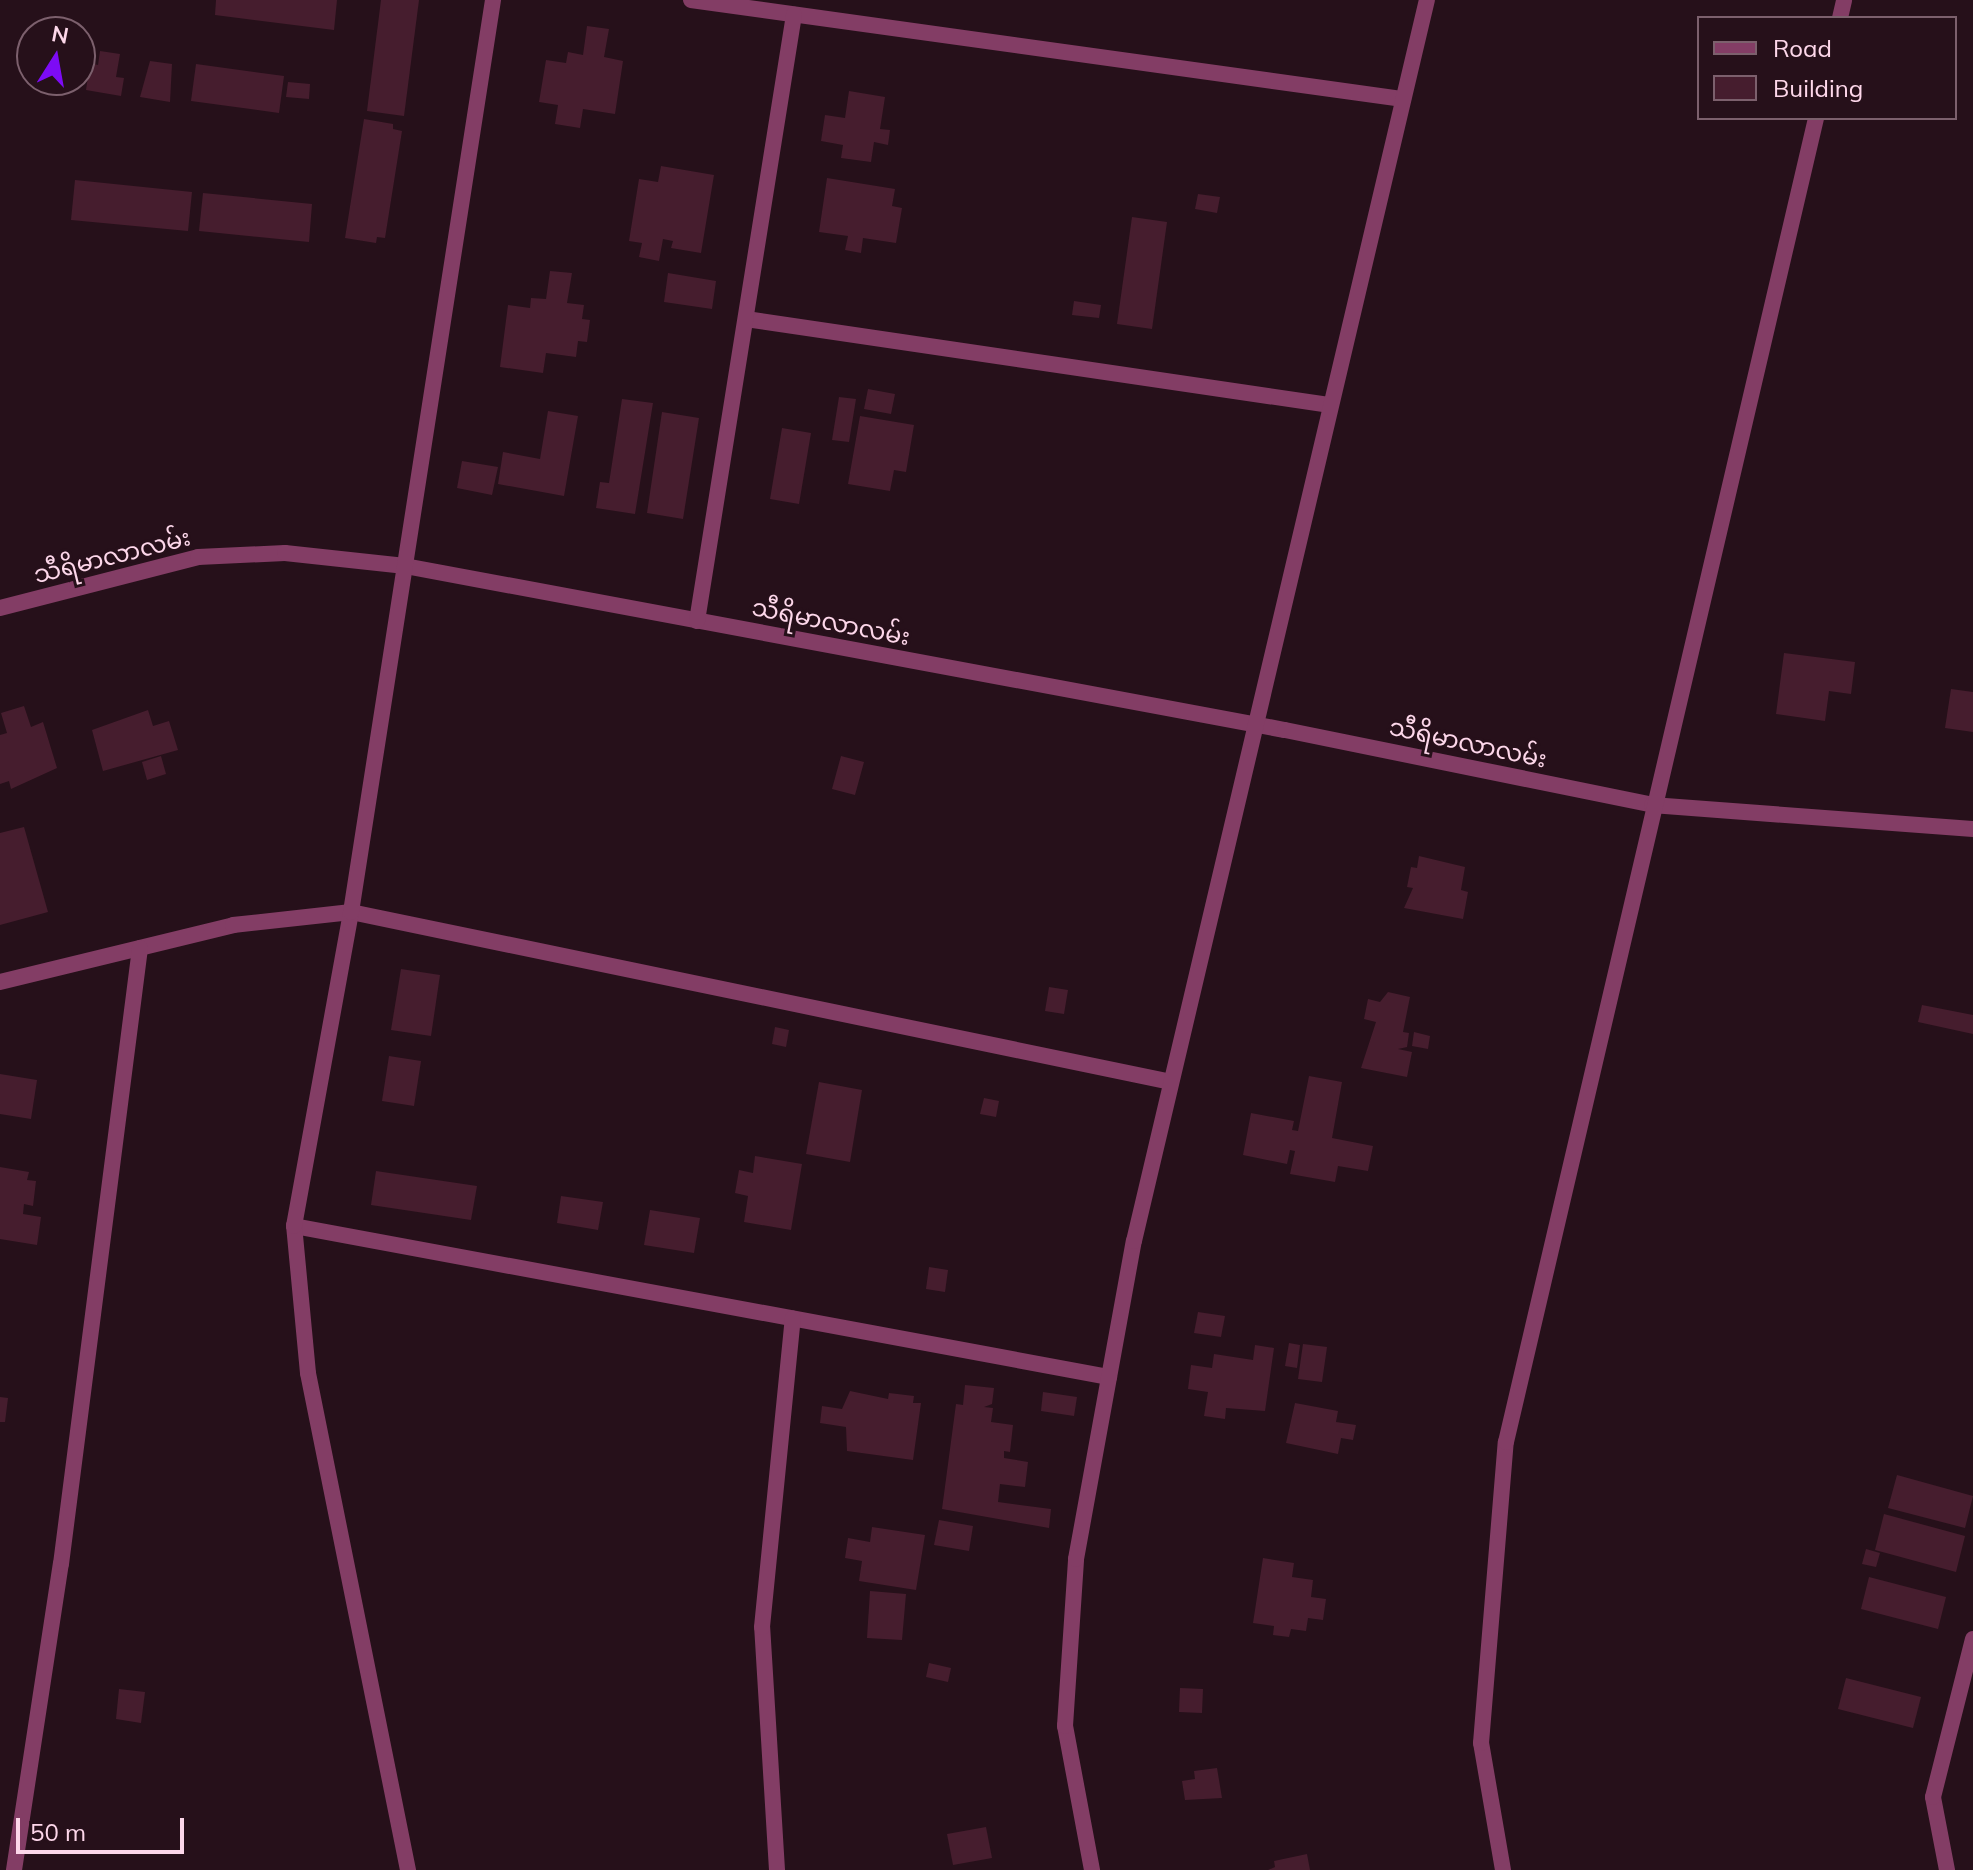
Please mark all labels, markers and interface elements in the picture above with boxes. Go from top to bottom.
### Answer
north arrow [16,16,96,96]
legend [1697,16,1957,120]
text: N [49,19,71,50]
text: Road [1773,33,1832,63]
text: Building [1773,73,1863,103]
street label: သီရိမာလာလမ်း [31,523,193,589]
street label: သီရိမာလာလမ်း [750,593,912,651]
street label: သီရိမာလာလမ်း [1387,712,1549,774]
scale bar [20,1802,188,1852]
text: 50 m [30,1817,86,1847]

